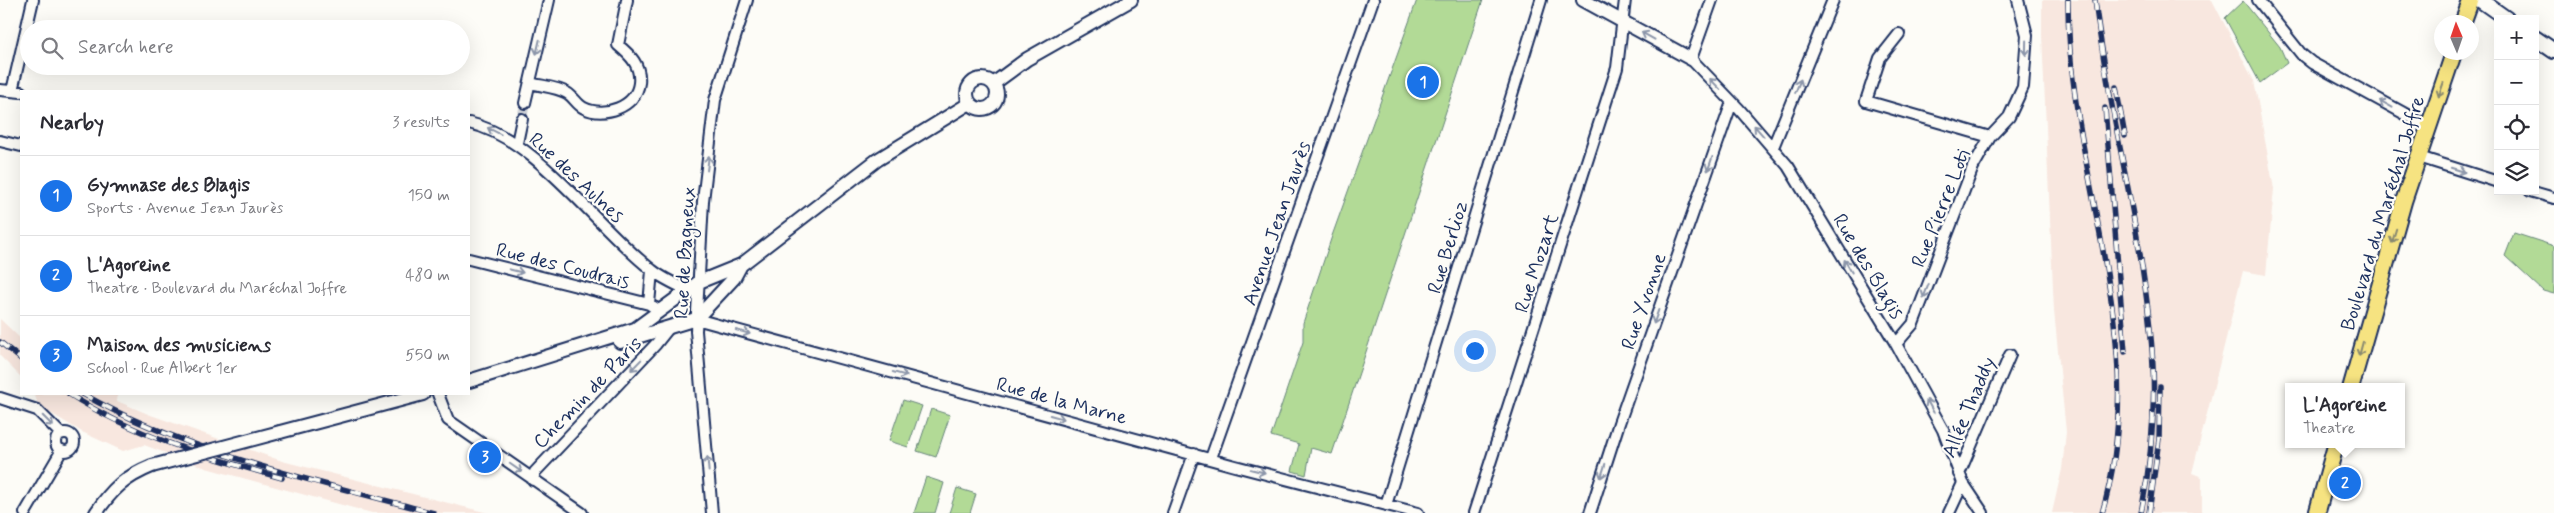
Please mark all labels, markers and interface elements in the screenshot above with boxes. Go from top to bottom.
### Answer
north arrow [2434,15,2479,60]
map controls [2494,15,2539,195]
button: + [2494,15,2539,60]
search box [20,20,470,75]
one-way arrow [1642,30,1656,40]
icon: search [38,34,66,62]
text: Search here [78,35,174,60]
one-way arrow [533,39,542,55]
one-way arrow [2022,39,2031,55]
button: − [2494,60,2539,105]
pin: 1 [1407,63,1439,101]
one-way arrow [1709,78,1721,91]
one-way arrow [1794,79,1803,94]
one-way arrow [2436,82,2445,97]
street label: Boulevard du Maréchal Joffre [2335,93,2432,334]
one-way arrow [2378,99,2393,109]
button: locate [2494,105,2539,150]
text: Nearby [40,109,104,137]
text: 3 results [392,112,450,133]
one-way arrow [1753,125,1764,138]
one-way arrow [486,126,501,136]
street label: Rue des Aulnes [522,127,630,230]
street label: Avenue Jean Jaurès [1237,138,1318,309]
street label: Rue Pierre Loti [1905,145,1977,272]
button: layers [2494,150,2539,195]
one-way arrow [703,156,713,172]
one-way arrow [1705,156,1714,171]
one-way arrow [2450,165,2466,175]
text: Gymnase des Blagis [87,173,250,198]
text: 1 [52,185,60,206]
text: 150 m [408,185,450,206]
street label: Rue de Bagneux [669,186,703,320]
text: Sports · Avenue Jean Jaurès [87,198,283,219]
street label: Rue Berlioz [1422,198,1475,297]
street label: Rue des Blagis [1824,209,1910,326]
street label: Rue Mozart [1509,210,1566,316]
one-way arrow [2388,228,2398,244]
street label: Rue des Coudrais [493,237,632,296]
street label: Rue Yvonne [1615,249,1674,353]
text: L'Agoreine [87,253,171,278]
one-way arrow [1843,259,1853,274]
text: 2 [52,265,60,286]
text: 480 m [405,265,450,286]
one-way arrow [508,267,524,276]
text: Theatre · Boulevard du Maréchal Joffre [87,278,347,299]
one-way arrow [1921,283,1930,298]
one-way arrow [1651,309,1660,325]
one-way arrow [735,328,751,337]
street label: Chemin de Paris [527,331,649,455]
text: Maison des musiciens [87,333,271,358]
your location [1462,338,1488,364]
one-way arrow [2356,341,2366,357]
text: 3 [52,345,60,366]
text: 550 m [405,345,450,366]
street label: Allée Thaddy [1936,353,2003,462]
text: School · Rue Albert 1er [87,358,237,379]
one-way arrow [630,359,642,372]
one-way arrow [892,369,908,379]
street label: Rue de la Marne [993,371,1130,432]
popup [2285,383,2405,448]
text: L'Agoreine [2303,393,2387,418]
one-way arrow [1925,399,1935,414]
one-way arrow [1049,412,1065,422]
one-way arrow [42,415,54,427]
text: Theatre [2303,418,2355,439]
pin: 3 [469,438,501,476]
one-way arrow [703,457,712,473]
one-way arrow [509,463,523,473]
one-way arrow [1598,463,1608,479]
pin: 2 [2329,464,2361,502]
one-way arrow [1250,467,1266,477]

